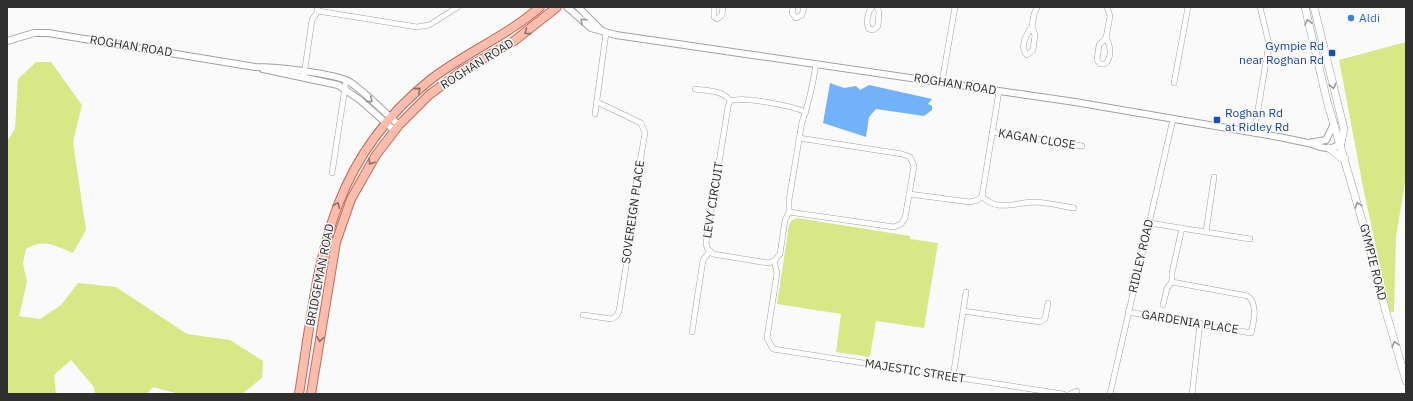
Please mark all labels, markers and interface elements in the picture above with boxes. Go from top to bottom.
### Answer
place label: Aldi [1359,10,1380,25]
marker: Aldi [1346,13,1356,23]
one-way arrow [580,18,588,26]
one-way arrow [1305,19,1313,25]
one-way arrow [524,27,531,34]
street label: ROGHAN ROAD [89,32,173,59]
street label: ROGHAN ROAD [437,35,516,92]
place label: Gympie Rd near Roghan Rd [1239,38,1324,67]
marker: Gympie Rd near Roghan Rd [1327,48,1337,58]
street label: ROGHAN ROAD [913,70,997,97]
one-way arrow [1328,82,1337,89]
one-way arrow [413,88,421,95]
one-way arrow [365,95,373,102]
place label: Roghan Rd at Ridley Rd [1225,105,1289,134]
marker: Roghan Rd at Ridley Rd [1212,115,1222,125]
street label: KAGAN CLOSE [997,125,1077,152]
one-way arrow [369,158,376,165]
street label: SOVEREIGN PLACE [618,159,647,265]
street label: LEVY CIRCUIT [699,160,726,239]
one-way arrow [332,202,340,210]
one-way arrow [1355,202,1363,208]
street label: RIDLEY ROAD [1125,218,1156,294]
street label: BRIDGEMAN ROAD [302,222,337,327]
street label: GYMPIE ROAD [1357,222,1390,302]
street label: GARDENIA PLACE [1140,306,1240,337]
one-way arrow [316,336,325,342]
one-way arrow [1391,341,1399,348]
street label: MAJESTIC STREET [864,355,967,386]

